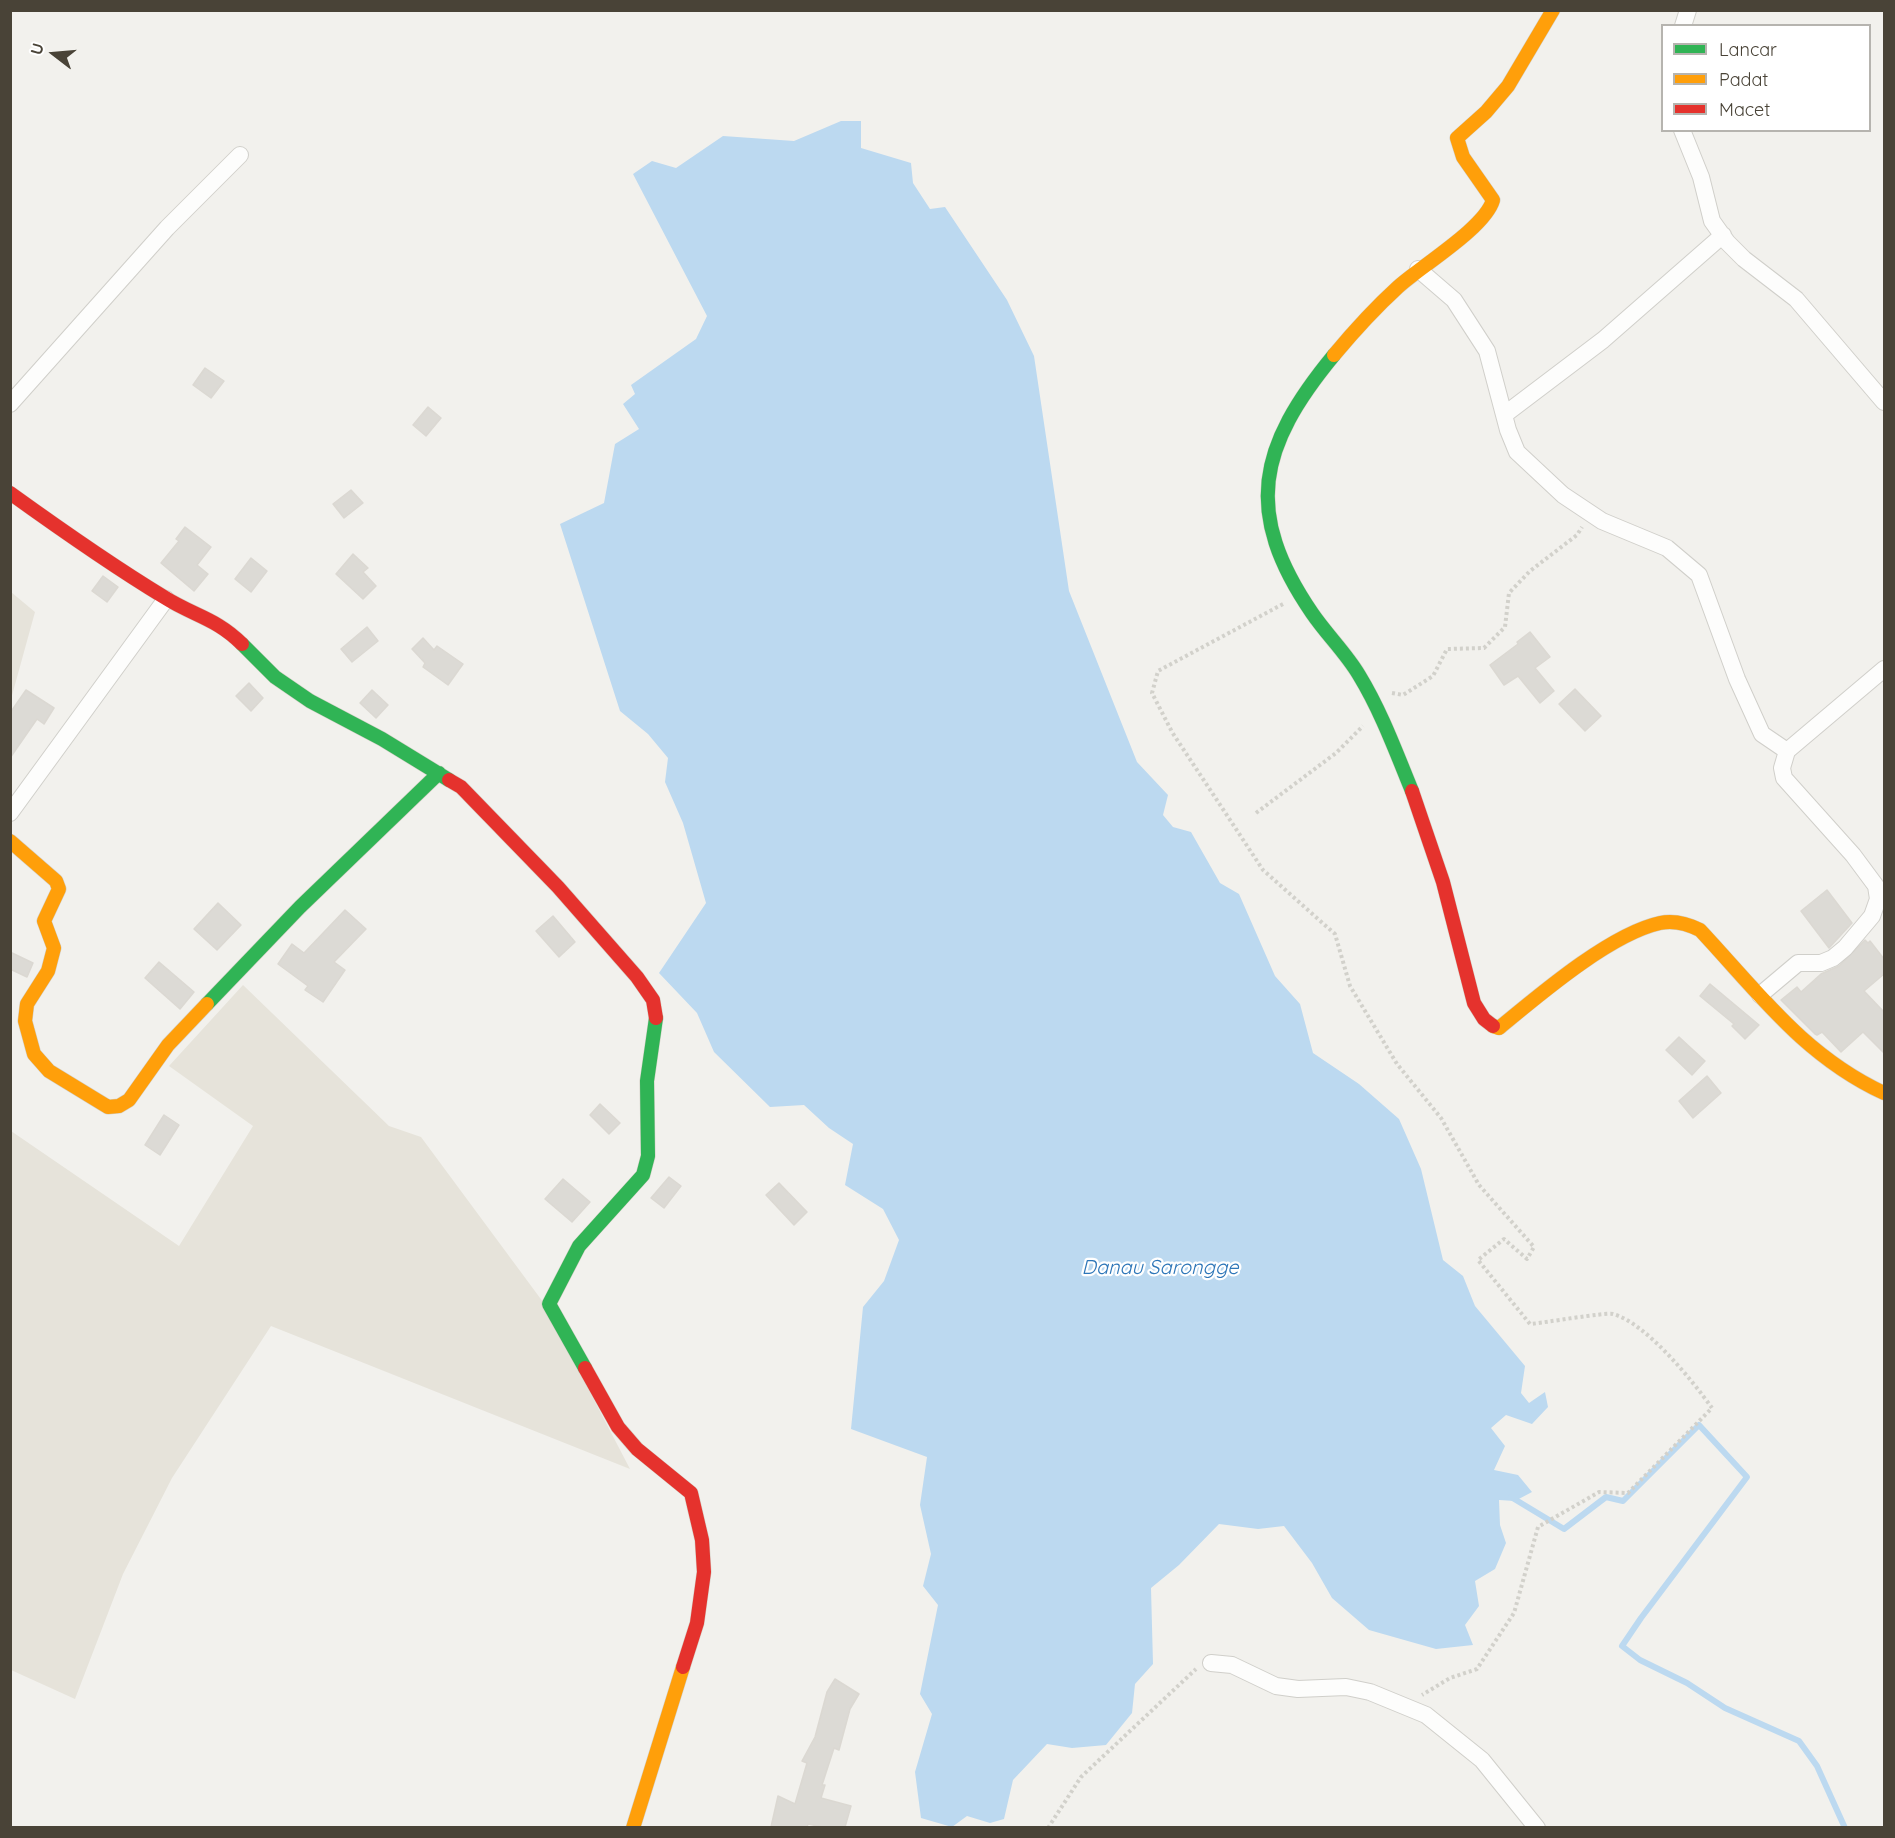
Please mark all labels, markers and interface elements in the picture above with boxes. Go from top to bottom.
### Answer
north arrow [24,24,84,84]
legend [1661,24,1871,132]
text: Lancar [1719,38,1777,61]
text: U [26,41,48,57]
text: Padat [1719,68,1768,91]
text: Macet [1719,98,1770,121]
water label: Danau Sarongge [1082,1256,1238,1280]

